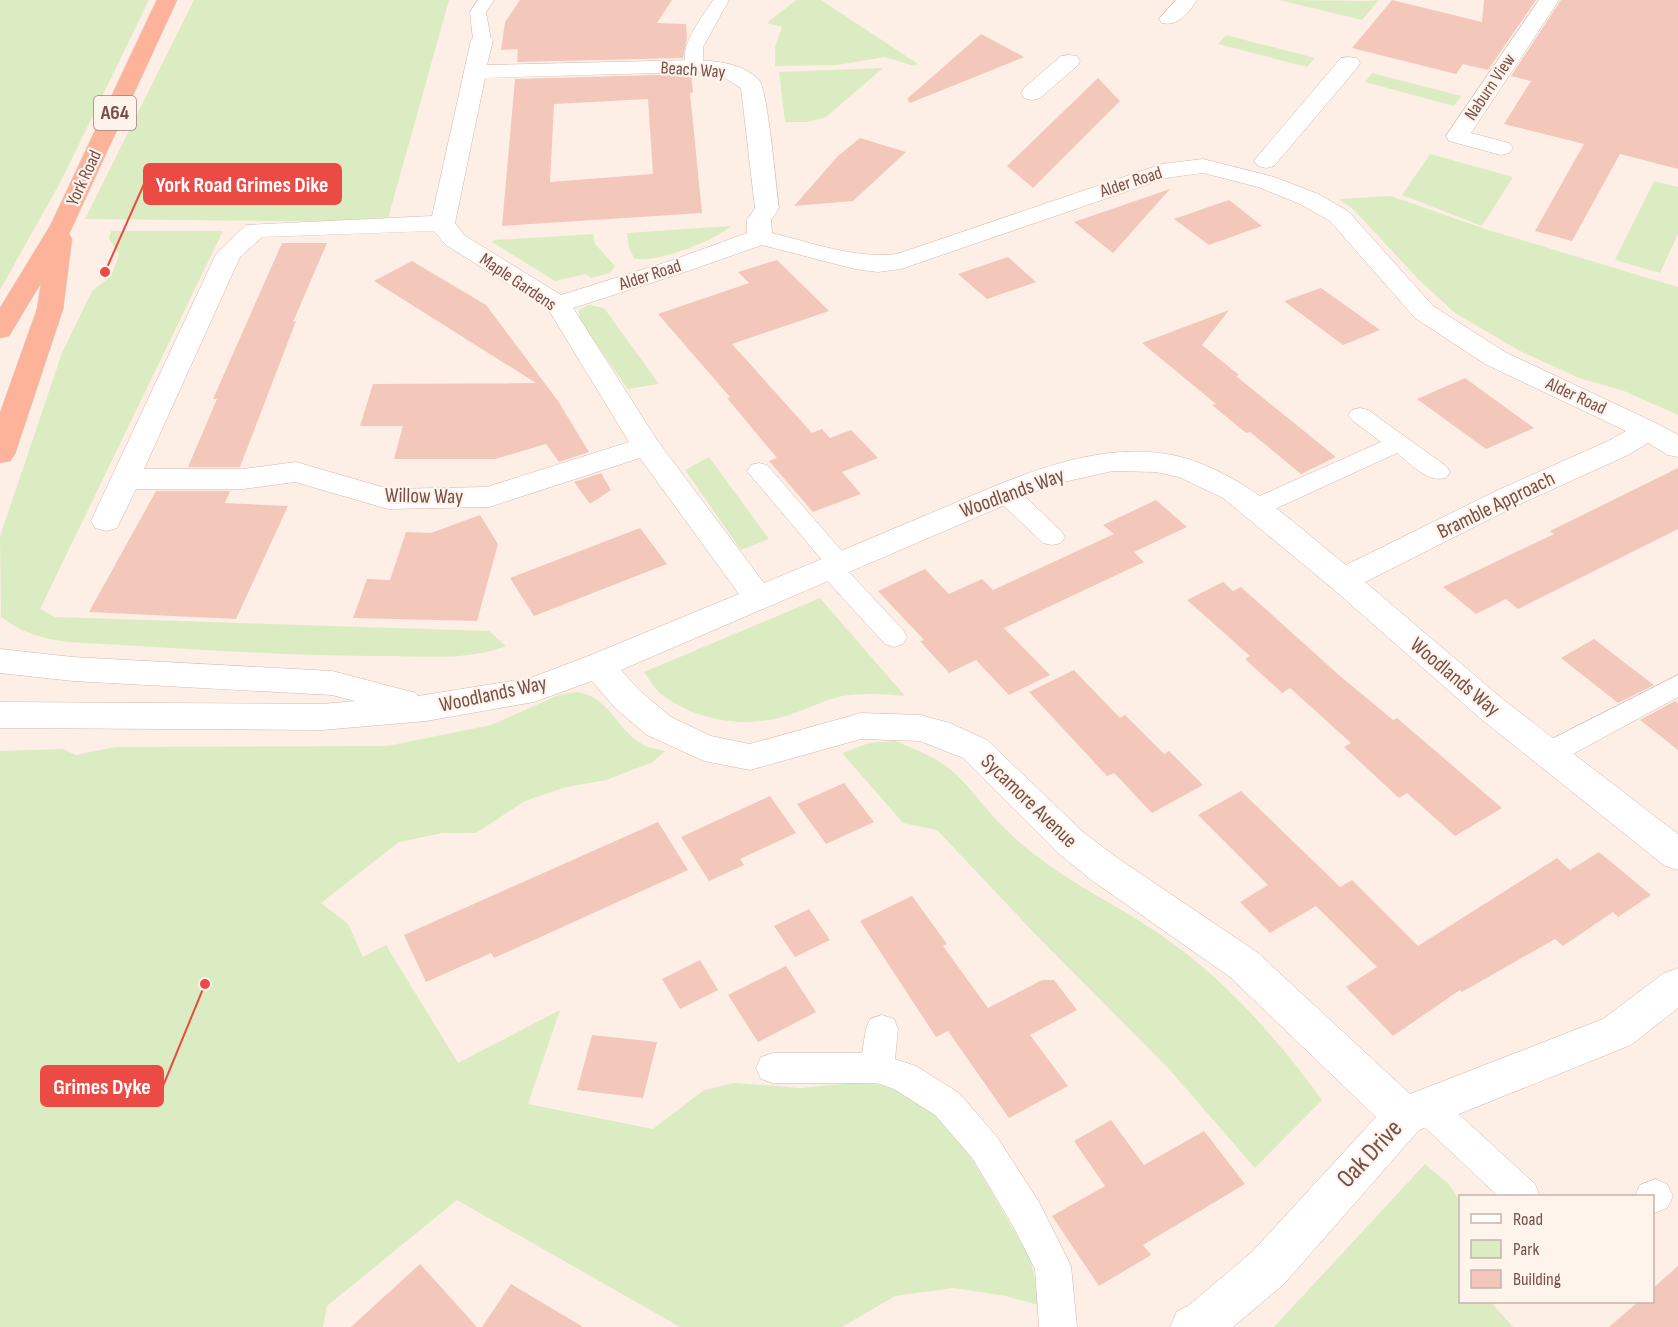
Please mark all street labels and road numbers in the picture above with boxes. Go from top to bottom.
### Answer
street label: Naburn View [1460,50,1520,124]
street label: Beach Way [660,57,726,83]
road number: A64 [94,96,136,130]
street label: York Road [62,147,106,209]
street label: Alder Road [1096,162,1165,202]
street label: Maple Gardens [476,249,560,315]
street label: Alder Road [615,255,684,295]
street label: Alder Road [1542,373,1609,419]
street label: Woodlands Way [956,463,1068,523]
street label: Bramble Approach [1433,466,1559,544]
street label: Willow Way [385,483,463,509]
street label: Woodlands Way [1405,632,1505,722]
street label: Woodlands Way [437,670,549,718]
street label: Sycamore Avenue [976,749,1082,853]
street label: Oak Drive [1331,1113,1409,1195]

